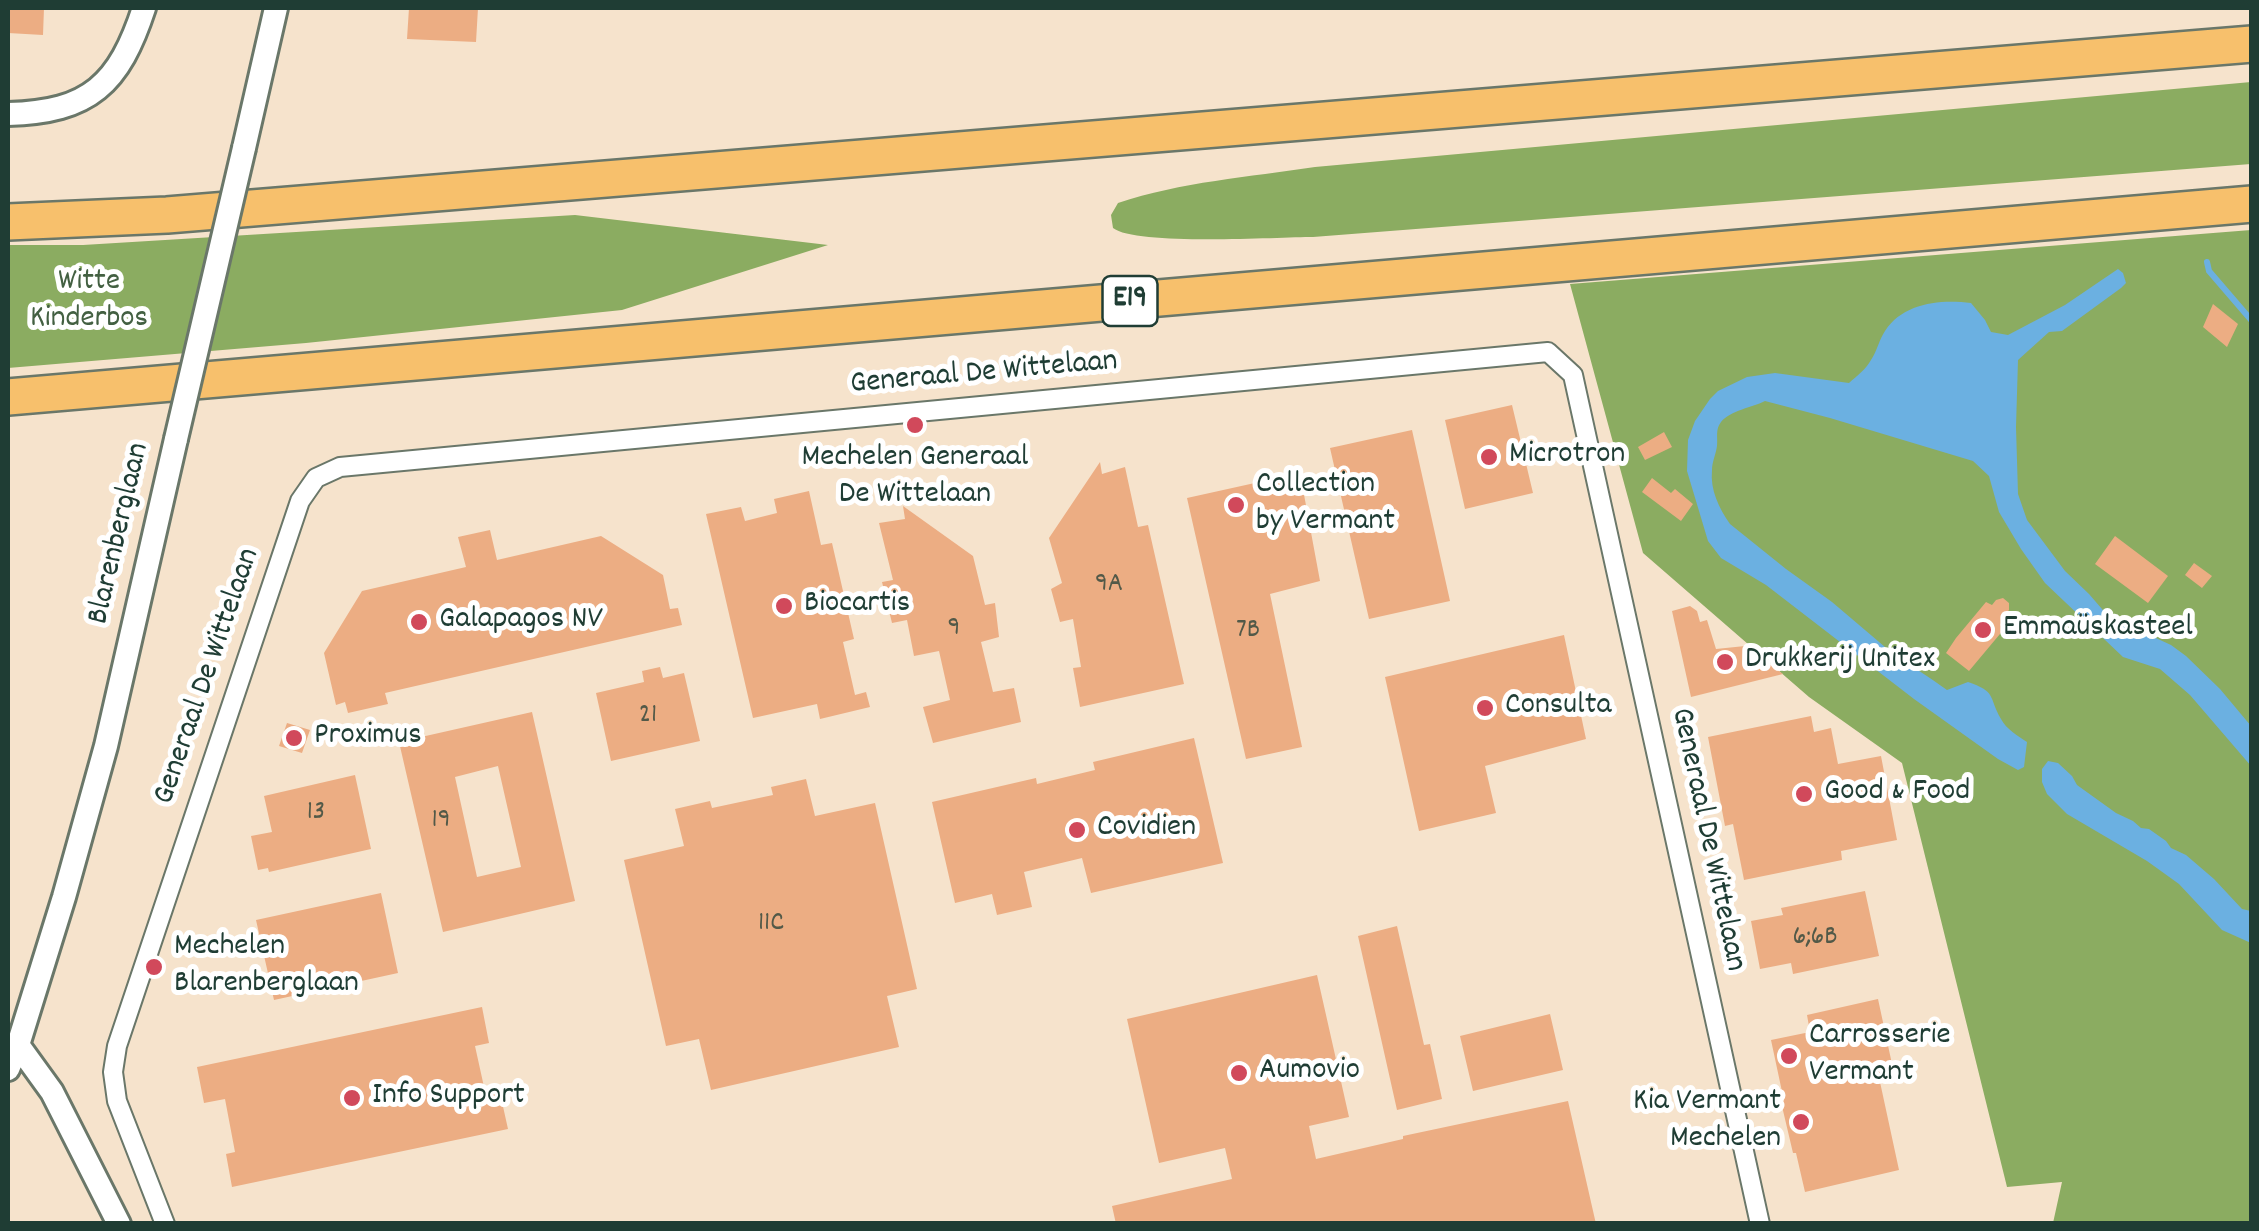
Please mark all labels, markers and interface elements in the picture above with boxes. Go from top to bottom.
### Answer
park label: Witte Kinderbos [30,265,148,340]
road number: E19 [1102,276,1158,326]
street label: Generaal De Wittelaan [849,344,1119,406]
marker: Mechelen Generaal De Wittelaan [904,414,926,436]
place label: Microtron [1509,438,1625,476]
street label: Blarenberglaan [82,440,160,628]
place label: Mechelen Generaal De Wittelaan [802,441,1028,516]
marker: Microtron [1478,446,1500,468]
place label: Collection by Vermant [1256,468,1395,543]
marker: Collection by Vermant [1225,494,1247,516]
street label: Generaal De Wittelaan [147,544,271,810]
house number: 9A [1095,569,1123,603]
place label: Biocartis [804,587,910,625]
marker: Biocartis [773,595,795,617]
place label: Galapagos NV [439,603,603,641]
marker: Galapagos NV [408,611,430,633]
place label: Emmaüskasteel [2003,611,2193,649]
house number: 9 [948,613,960,647]
house number: 7B [1236,615,1260,649]
marker: Emmaüskasteel [1972,619,1994,641]
place label: Drukkerij Unitex [1745,643,1935,681]
marker: Drukkerij Unitex [1714,651,1736,673]
place label: Consulta [1505,689,1612,727]
marker: Consulta [1474,697,1496,719]
house number: 21 [639,700,657,734]
street label: Generaal De Wittelaan [1659,705,1753,975]
place label: Proximus [314,719,422,757]
marker: Proximus [283,727,305,749]
place label: Good & Food [1824,775,1970,813]
marker: Good & Food [1793,783,1815,805]
house number: 13 [307,797,325,831]
house number: 19 [432,805,450,839]
place label: Covidien [1097,811,1196,849]
marker: Covidien [1066,819,1088,841]
house number: 11C [758,908,784,942]
house number: 6;6B [1792,922,1838,956]
place label: Mechelen Blarenberglaan [174,930,359,1005]
marker: Mechelen Blarenberglaan [143,956,165,978]
place label: Carrosserie Vermant [1809,1019,1951,1094]
marker: Carrosserie Vermant [1778,1045,1800,1067]
place label: Aumovio [1259,1054,1360,1092]
marker: Aumovio [1228,1062,1250,1084]
place label: Info Support [372,1079,525,1117]
place label: Kia Vermant Mechelen [1633,1085,1781,1160]
marker: Info Support [341,1087,363,1109]
marker: Kia Vermant Mechelen [1790,1111,1812,1133]

